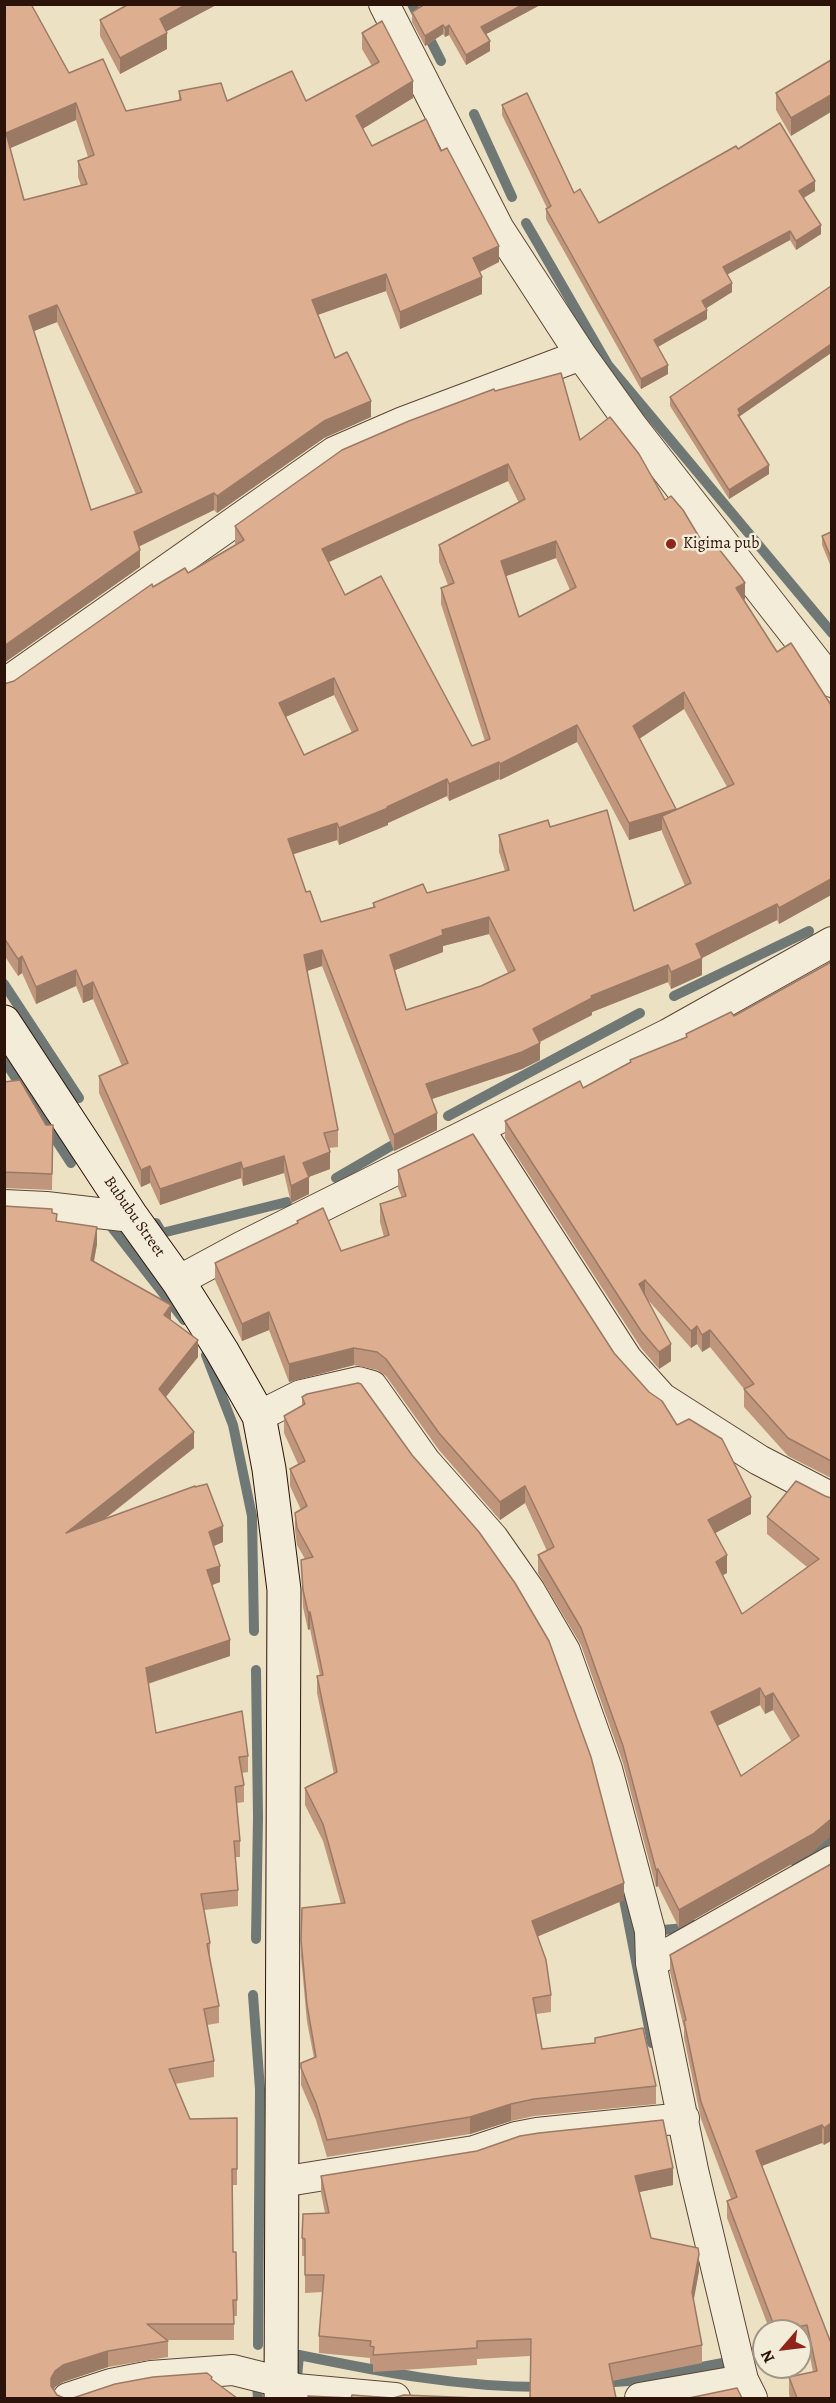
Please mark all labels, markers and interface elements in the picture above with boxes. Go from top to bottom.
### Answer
place label: Kigima pub [683,534,759,554]
marker: Kigima pub [664,537,678,551]
street label: Bububu Street [99,1173,169,1261]
north arrow [752,2319,812,2379]
text: N [755,2346,780,2367]

